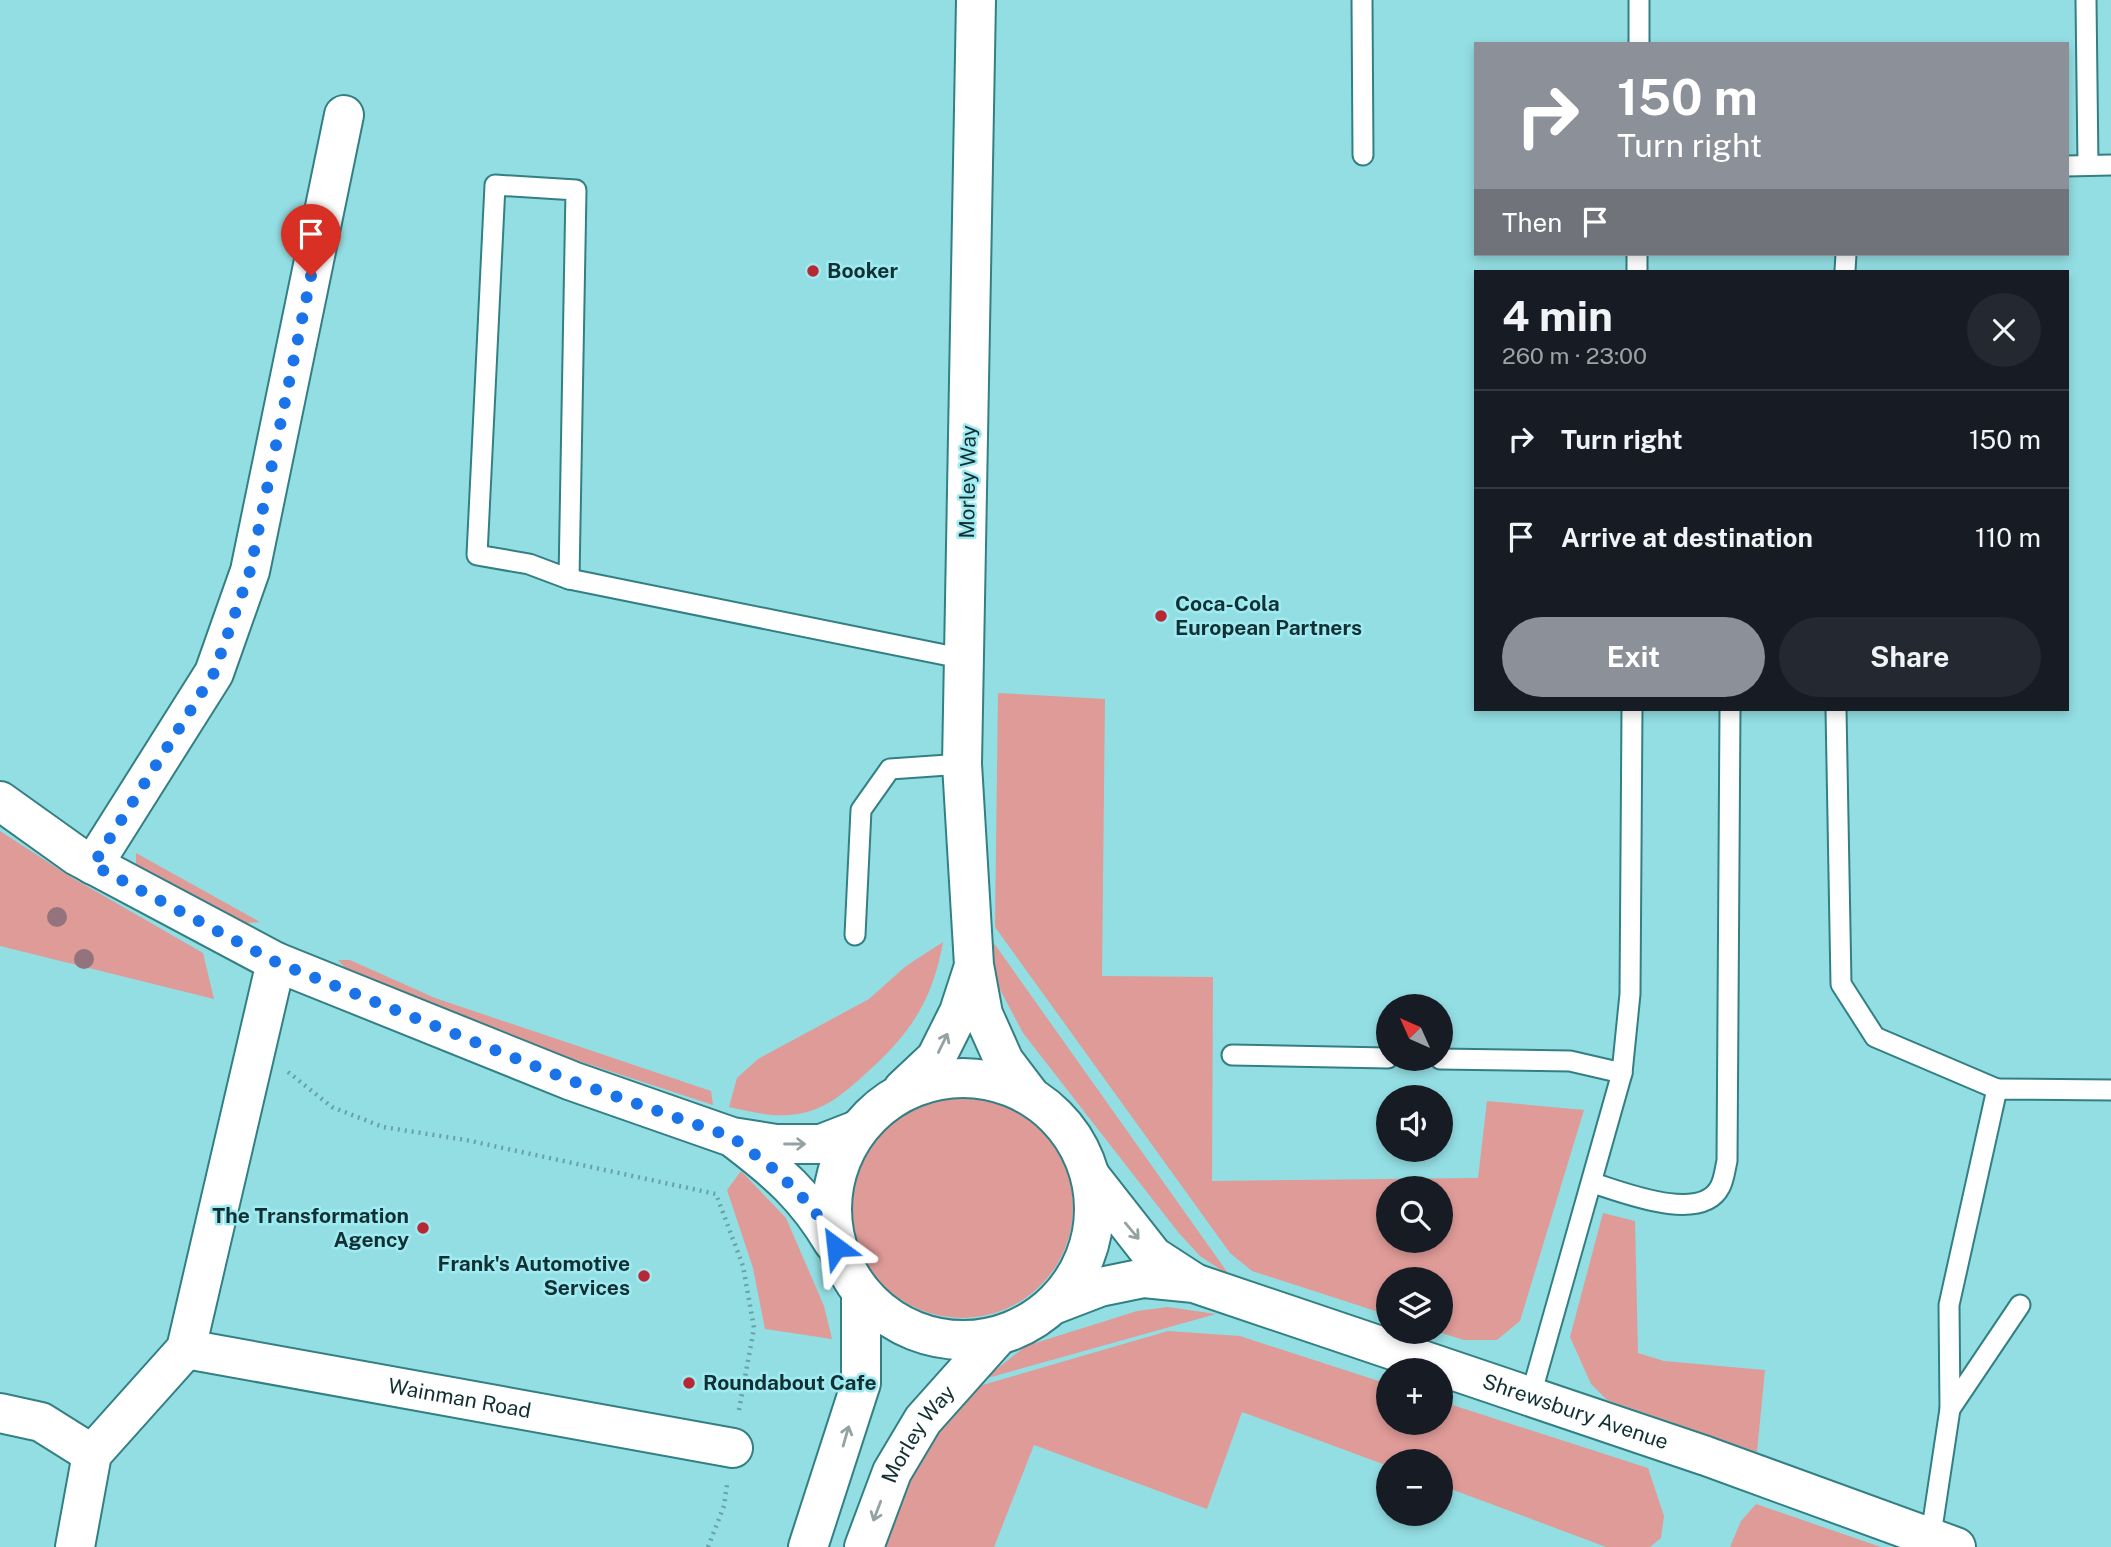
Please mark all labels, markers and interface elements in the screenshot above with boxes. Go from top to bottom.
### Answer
text: 150 m [1617,68,1758,126]
icon: right [1502,70,1593,161]
text: Turn right [1617,127,1762,164]
icon: arrive [1576,203,1614,241]
pin [281,204,341,276]
text: Then [1502,207,1562,238]
icon: arrive [292,215,330,253]
place label: Booker [827,258,898,283]
marker: Booker [805,263,821,279]
text: 4 min [1502,291,1613,340]
button: close [1967,293,2041,367]
text: 260 m · 23:00 [1502,342,1647,369]
icon: right [1502,420,1540,458]
text: Turn right [1561,424,1683,455]
text: 150 m [1969,424,2041,455]
street label: Morley Way [954,425,981,539]
icon: arrive [1502,518,1540,556]
text: Arrive at destination [1561,522,1813,553]
text: 110 m [1975,522,2041,553]
place label: Coca-Cola European Partners [1175,591,1362,640]
marker: Coca-Cola European Partners [1153,608,1169,624]
button: Exit [1502,617,1765,697]
button: Share [1779,617,2041,697]
north arrow [1376,994,1452,1071]
map controls [1376,994,1453,1526]
one-way arrow [937,1033,951,1054]
button: sound [1376,1085,1453,1162]
one-way arrow [783,1137,806,1151]
button: search [1376,1176,1453,1253]
place label: The Transformation Agency [212,1203,409,1252]
position arrow [799,1210,873,1284]
marker: The Transformation Agency [415,1220,431,1236]
one-way arrow [1124,1222,1140,1240]
place label: Frank's Automotive Services [438,1251,630,1300]
button: layers [1376,1267,1453,1344]
marker: Frank's Automotive Services [636,1268,652,1284]
button: + [1376,1358,1453,1435]
street label: Shrewsbury Avenue [1479,1368,1672,1454]
place label: Roundabout Cafe [703,1370,877,1395]
street label: Wainman Road [386,1373,533,1423]
marker: Roundabout Cafe [681,1375,697,1391]
street label: Morley Way [876,1380,960,1486]
one-way arrow [840,1425,853,1447]
button: − [1376,1449,1453,1526]
one-way arrow [869,1500,882,1522]

